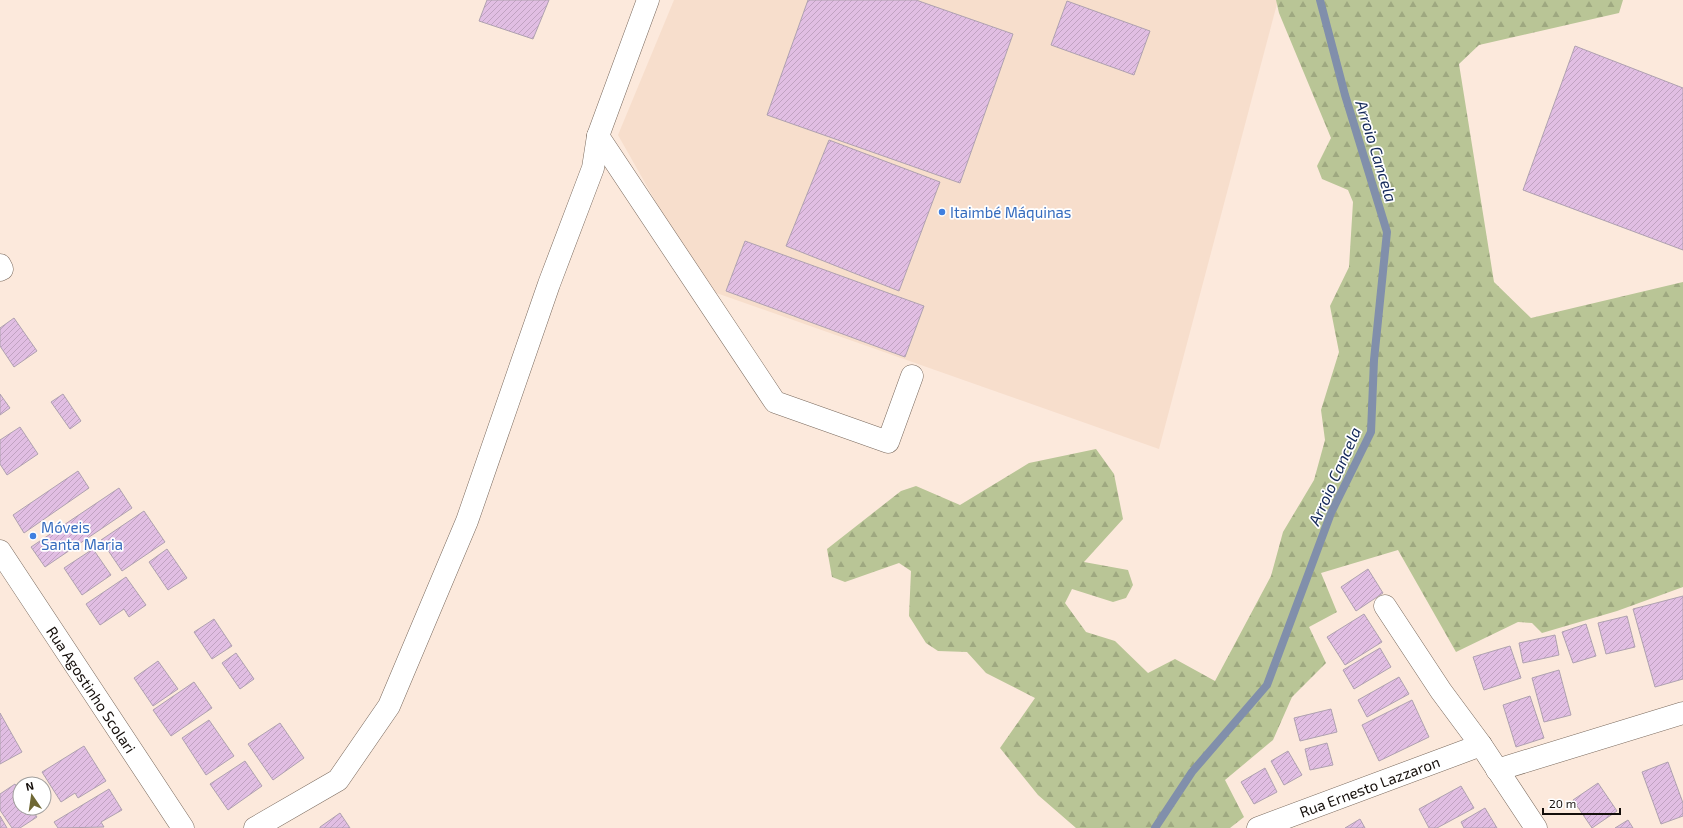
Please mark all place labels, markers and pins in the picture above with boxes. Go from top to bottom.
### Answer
place label: Itaimbé Máquinas [950,203,1071,221]
marker: Itaimbé Máquinas [937,207,947,217]
place label: Móveis Santa Maria [41,518,123,553]
marker: Móveis Santa Maria [28,531,38,541]

